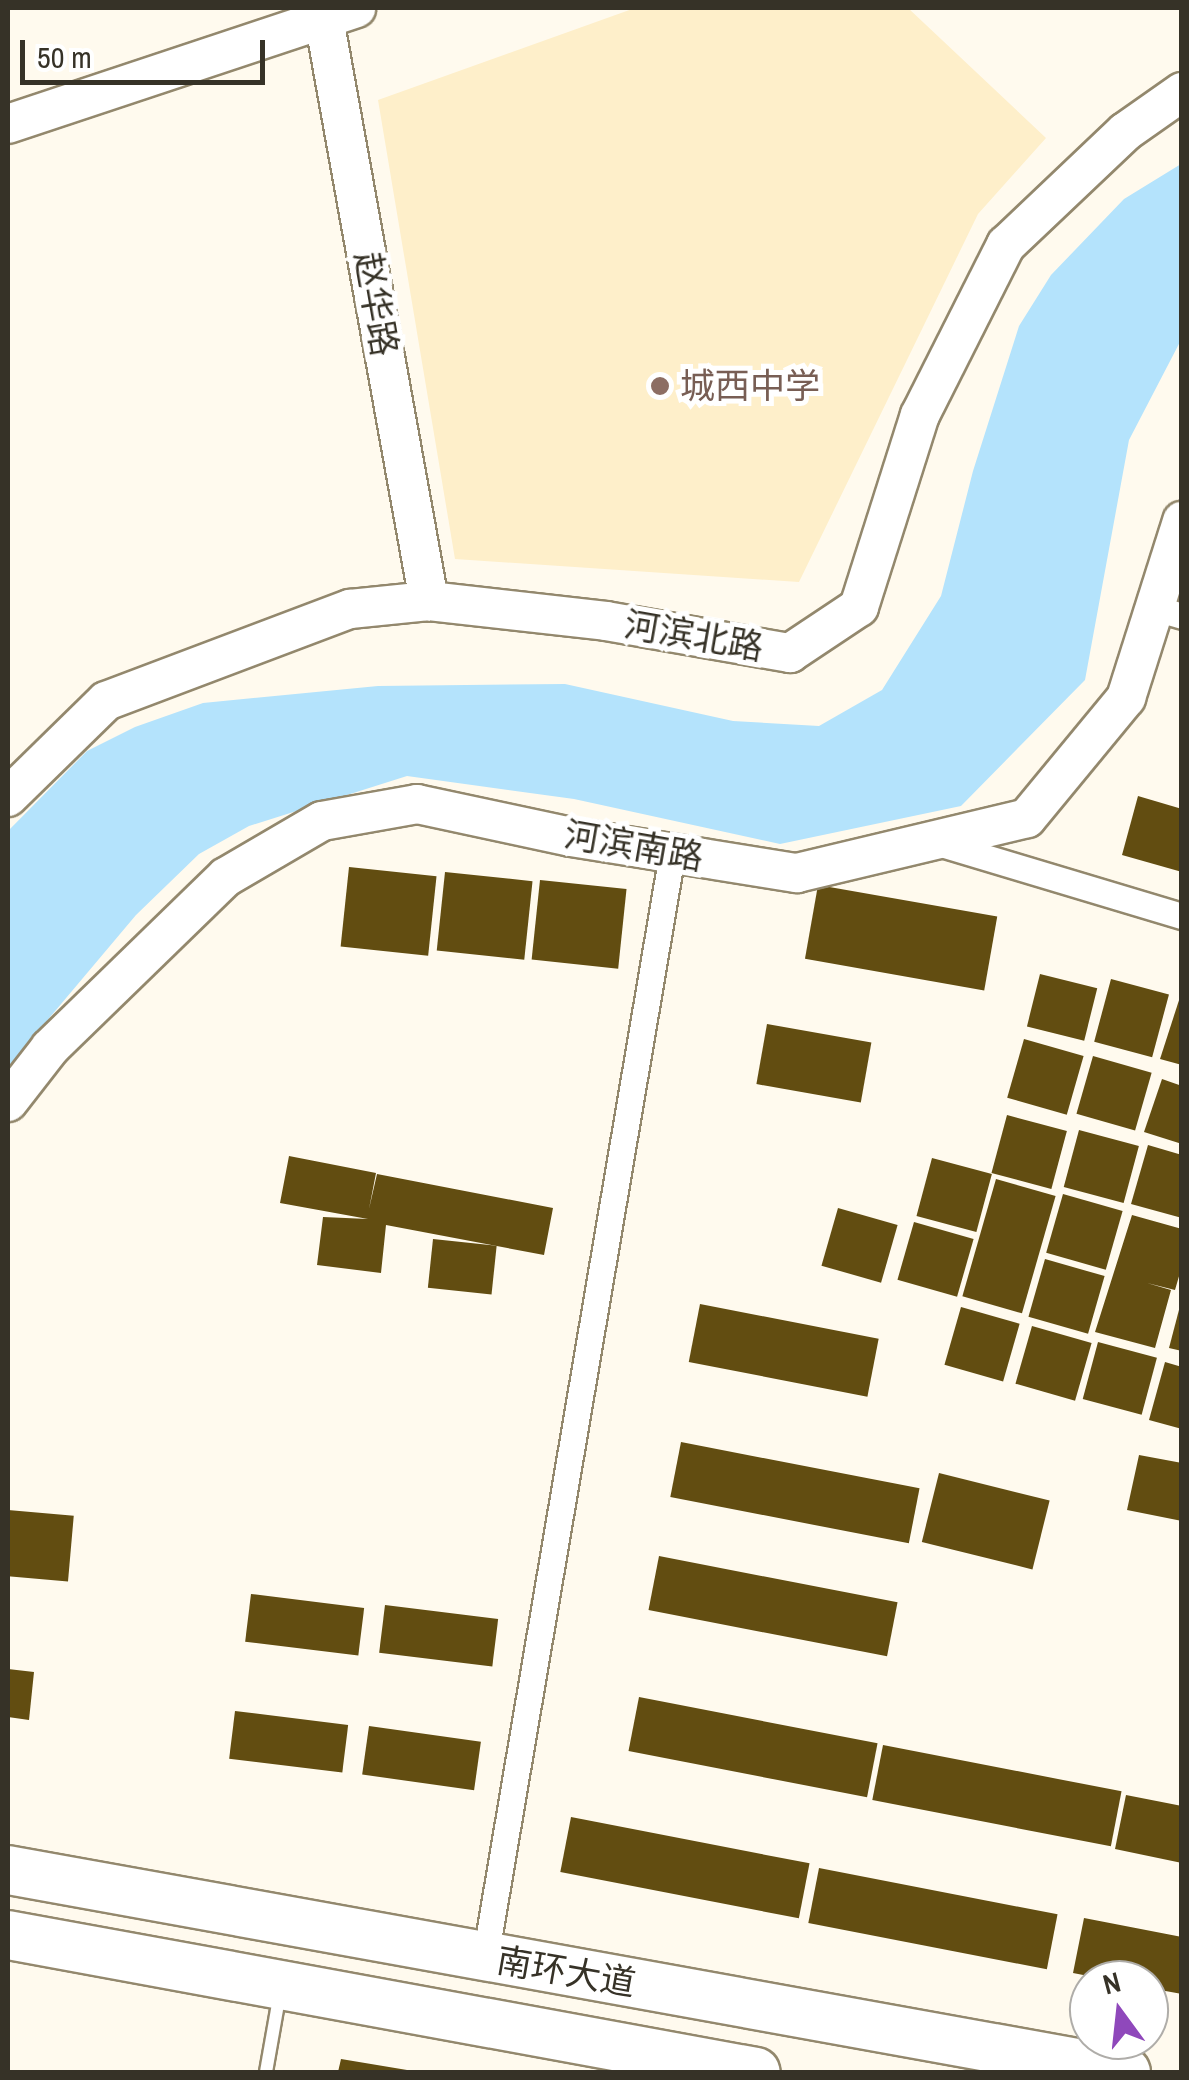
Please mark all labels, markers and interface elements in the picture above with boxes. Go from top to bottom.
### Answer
scale bar [25,20,270,82]
text: 50 m [37,37,92,77]
street label: 赵华路 [346,249,406,359]
place label: 城西中学 [680,365,820,407]
marker: 城西中学 [649,375,671,397]
street label: 河滨北路 [621,603,767,669]
street label: 河滨南路 [561,813,707,879]
street label: 南环大道 [493,1939,639,2005]
north arrow [1069,1960,1169,2060]
text: N [1099,1962,1125,2003]

